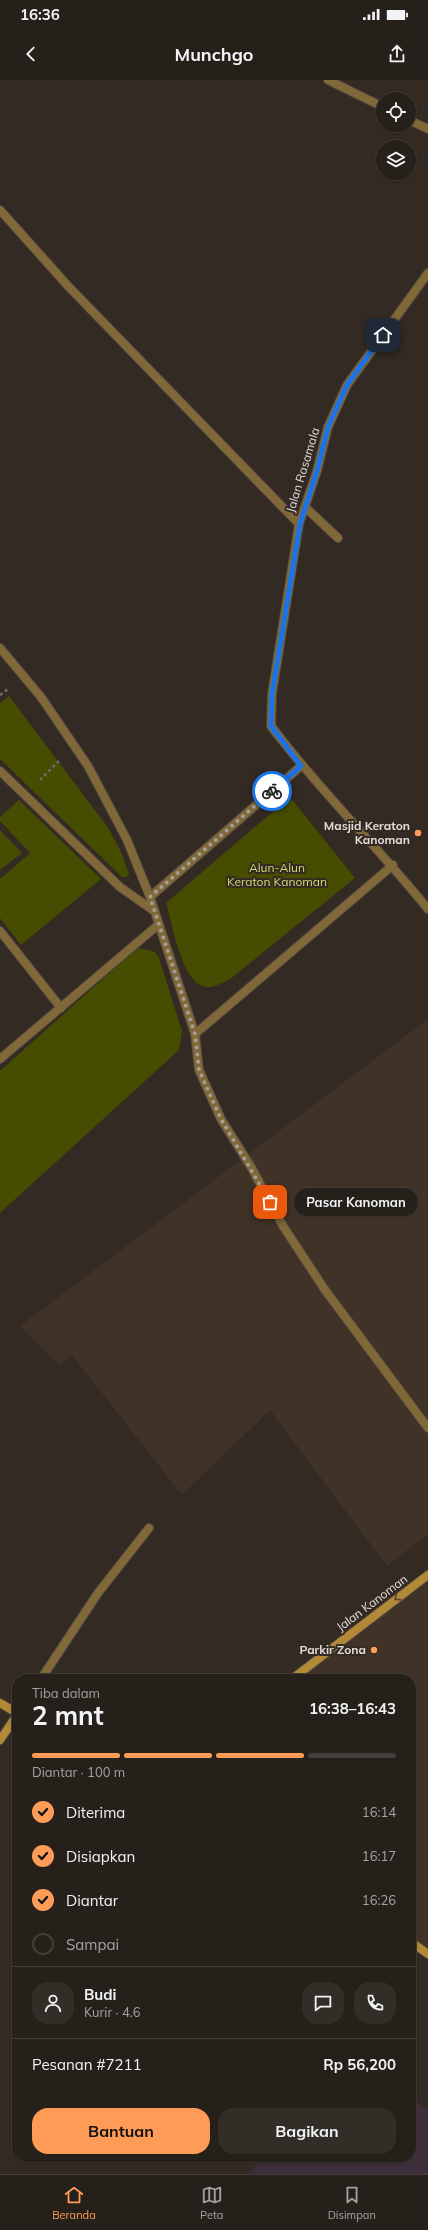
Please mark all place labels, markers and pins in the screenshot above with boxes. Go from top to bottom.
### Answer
pin [366,318,400,352]
place label: Masjid Keraton Kanoman [324,818,410,847]
marker: Masjid Keraton Kanoman [413,828,423,838]
pin [253,1185,287,1219]
callout: Pasar Kanoman [294,1188,418,1216]
place label: Parkir Zona [299,1642,366,1657]
marker: Parkir Zona [369,1645,379,1655]

